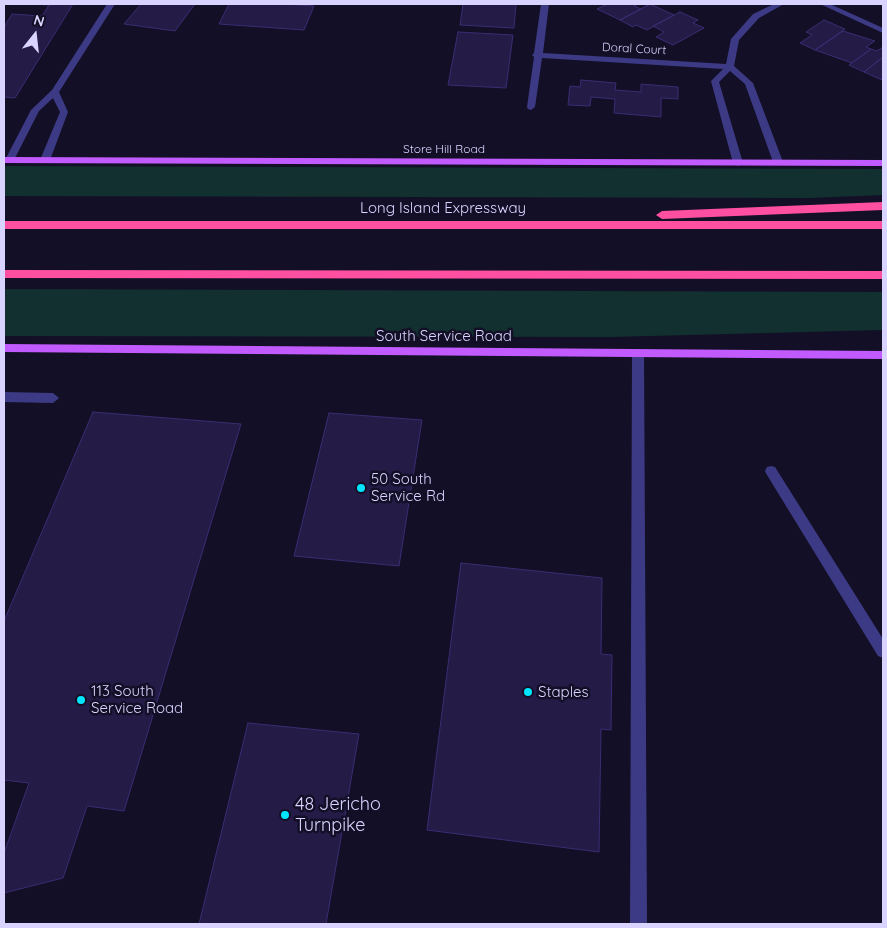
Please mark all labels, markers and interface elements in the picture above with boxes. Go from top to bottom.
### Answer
north arrow [10,10,60,60]
text: N [32,11,47,31]
street label: Doral Court [601,40,667,58]
street label: Store Hill Road [403,142,485,156]
street label: Long Island Expressway [360,199,526,217]
street label: South Service Road [376,327,512,345]
place label: 50 South Service Rd [371,470,445,505]
marker: 50 South Service Rd [355,482,367,494]
place label: 113 South Service Road [91,682,183,717]
place label: Staples [538,683,589,701]
marker: Staples [522,686,534,698]
marker: 113 South Service Road [75,694,87,706]
place label: 48 Jericho Turnpike [295,794,381,836]
marker: 48 Jericho Turnpike [279,809,291,821]

